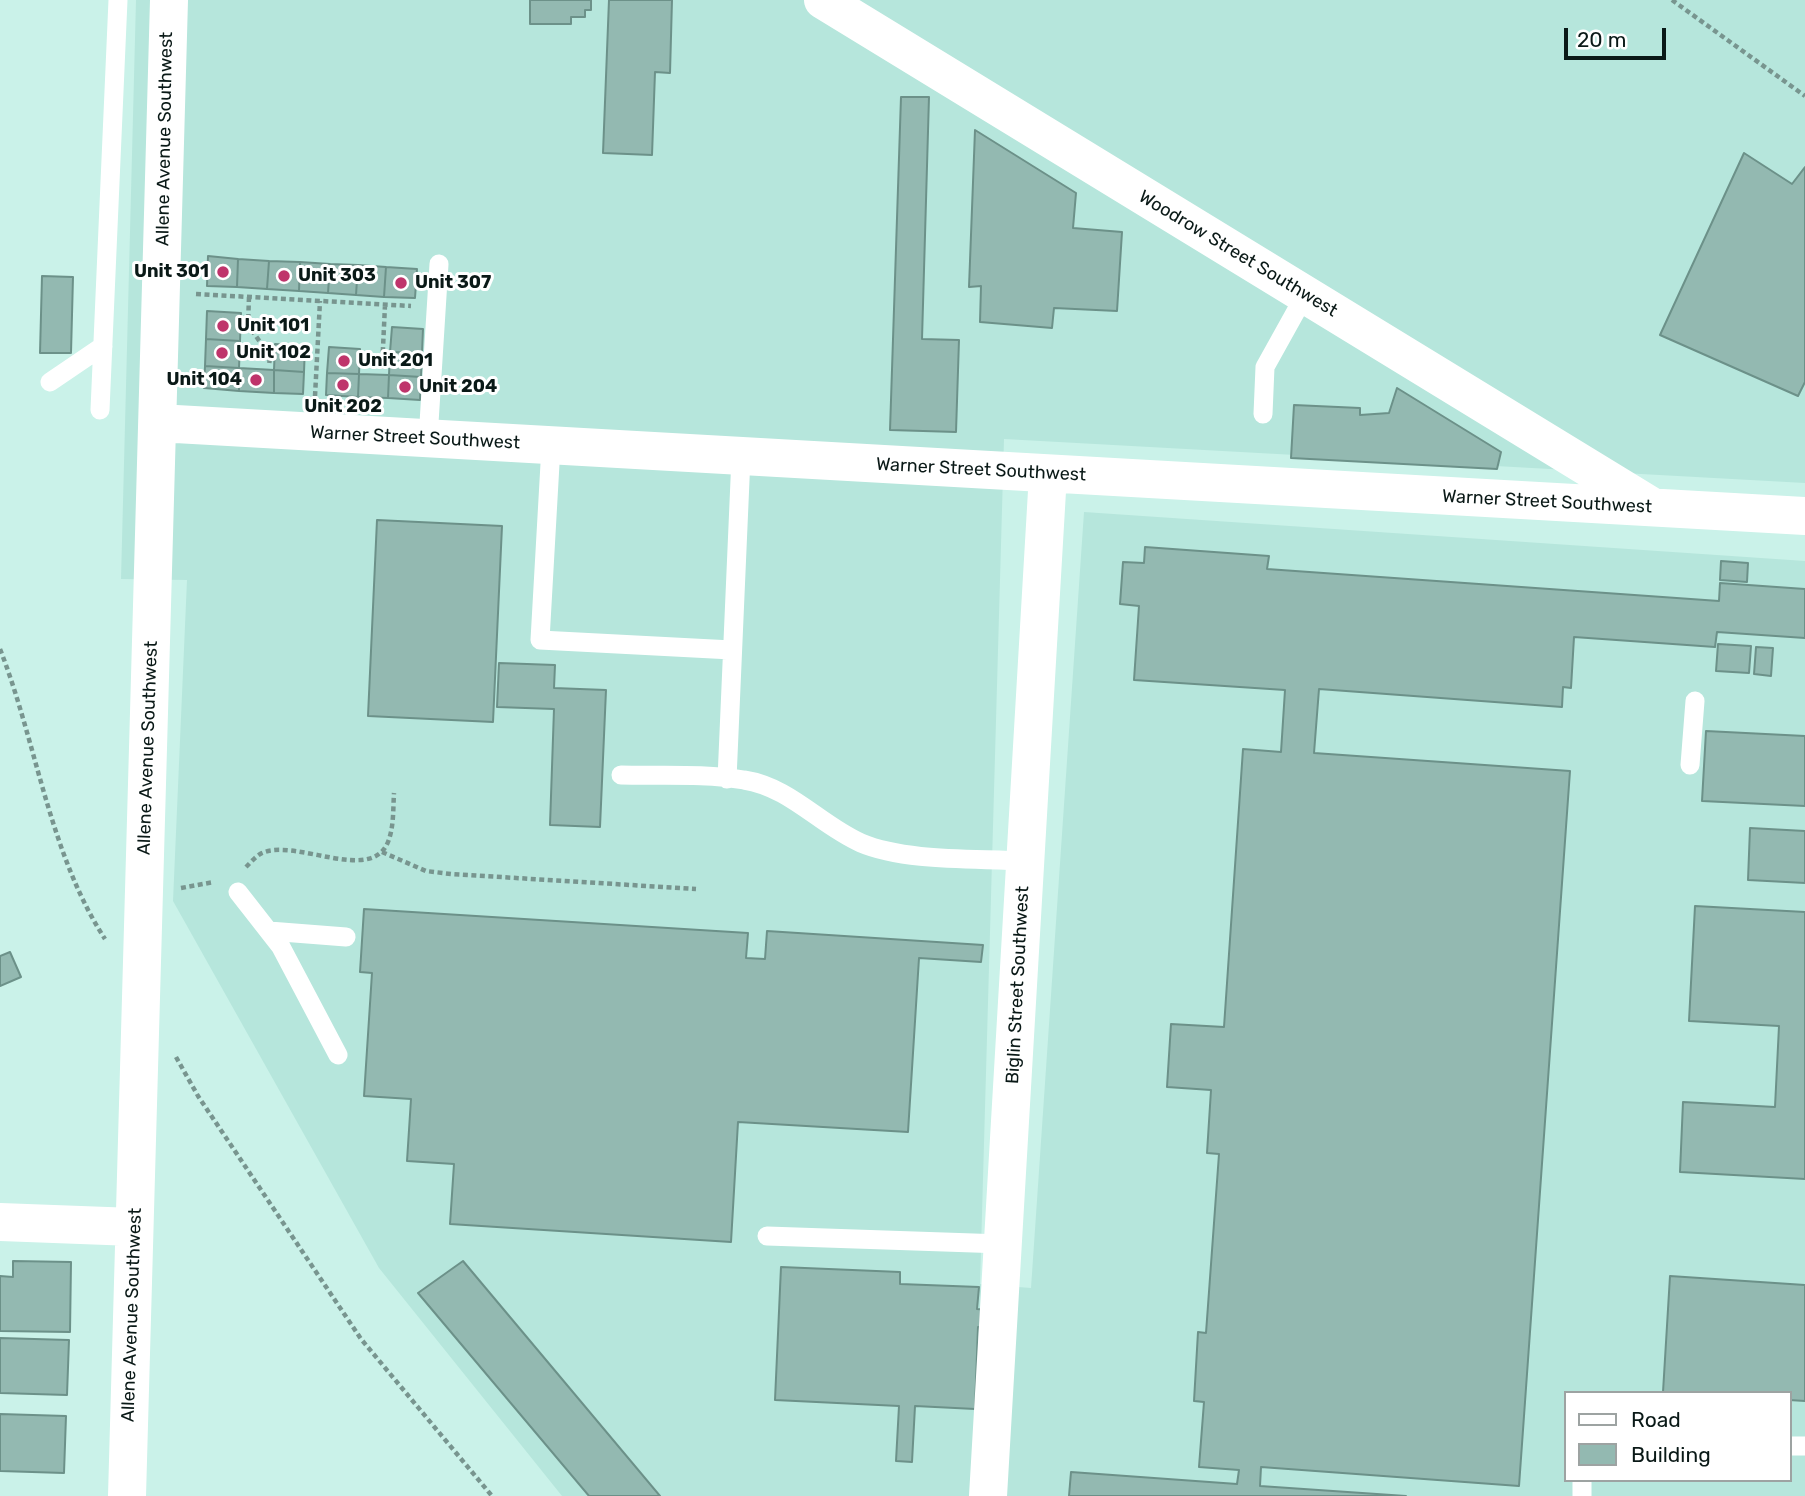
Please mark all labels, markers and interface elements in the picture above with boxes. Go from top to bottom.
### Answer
scale bar [1567,14,1668,58]
text: 20 m [1577,27,1626,52]
street label: Allene Avenue Southwest [152,32,178,246]
street label: Woodrow Street Southwest [1135,186,1341,322]
place label: Unit 301 [134,261,209,283]
marker: Unit 301 [215,264,231,280]
place label: Unit 303 [298,265,376,287]
marker: Unit 303 [276,268,292,284]
place label: Unit 307 [415,272,491,294]
marker: Unit 307 [393,275,409,291]
place label: Unit 101 [237,315,309,337]
marker: Unit 101 [215,318,231,334]
place label: Unit 102 [236,342,311,364]
marker: Unit 102 [214,345,230,361]
place label: Unit 201 [358,350,433,372]
marker: Unit 201 [336,353,352,369]
place label: Unit 104 [167,369,242,391]
marker: Unit 104 [248,372,264,388]
place label: Unit 204 [419,376,497,398]
marker: Unit 202 [335,377,351,393]
marker: Unit 204 [397,379,413,395]
place label: Unit 202 [304,396,382,418]
street label: Warner Street Southwest [309,422,521,454]
street label: Warner Street Southwest [875,454,1087,486]
street label: Warner Street Southwest [1441,486,1653,518]
street label: Allene Avenue Southwest [133,640,163,856]
street label: Biglin Street Southwest [1002,885,1034,1085]
street label: Allene Avenue Southwest [117,1207,147,1423]
legend [1563,1391,1791,1482]
text: Road [1631,1407,1681,1432]
text: Building [1631,1442,1711,1467]

